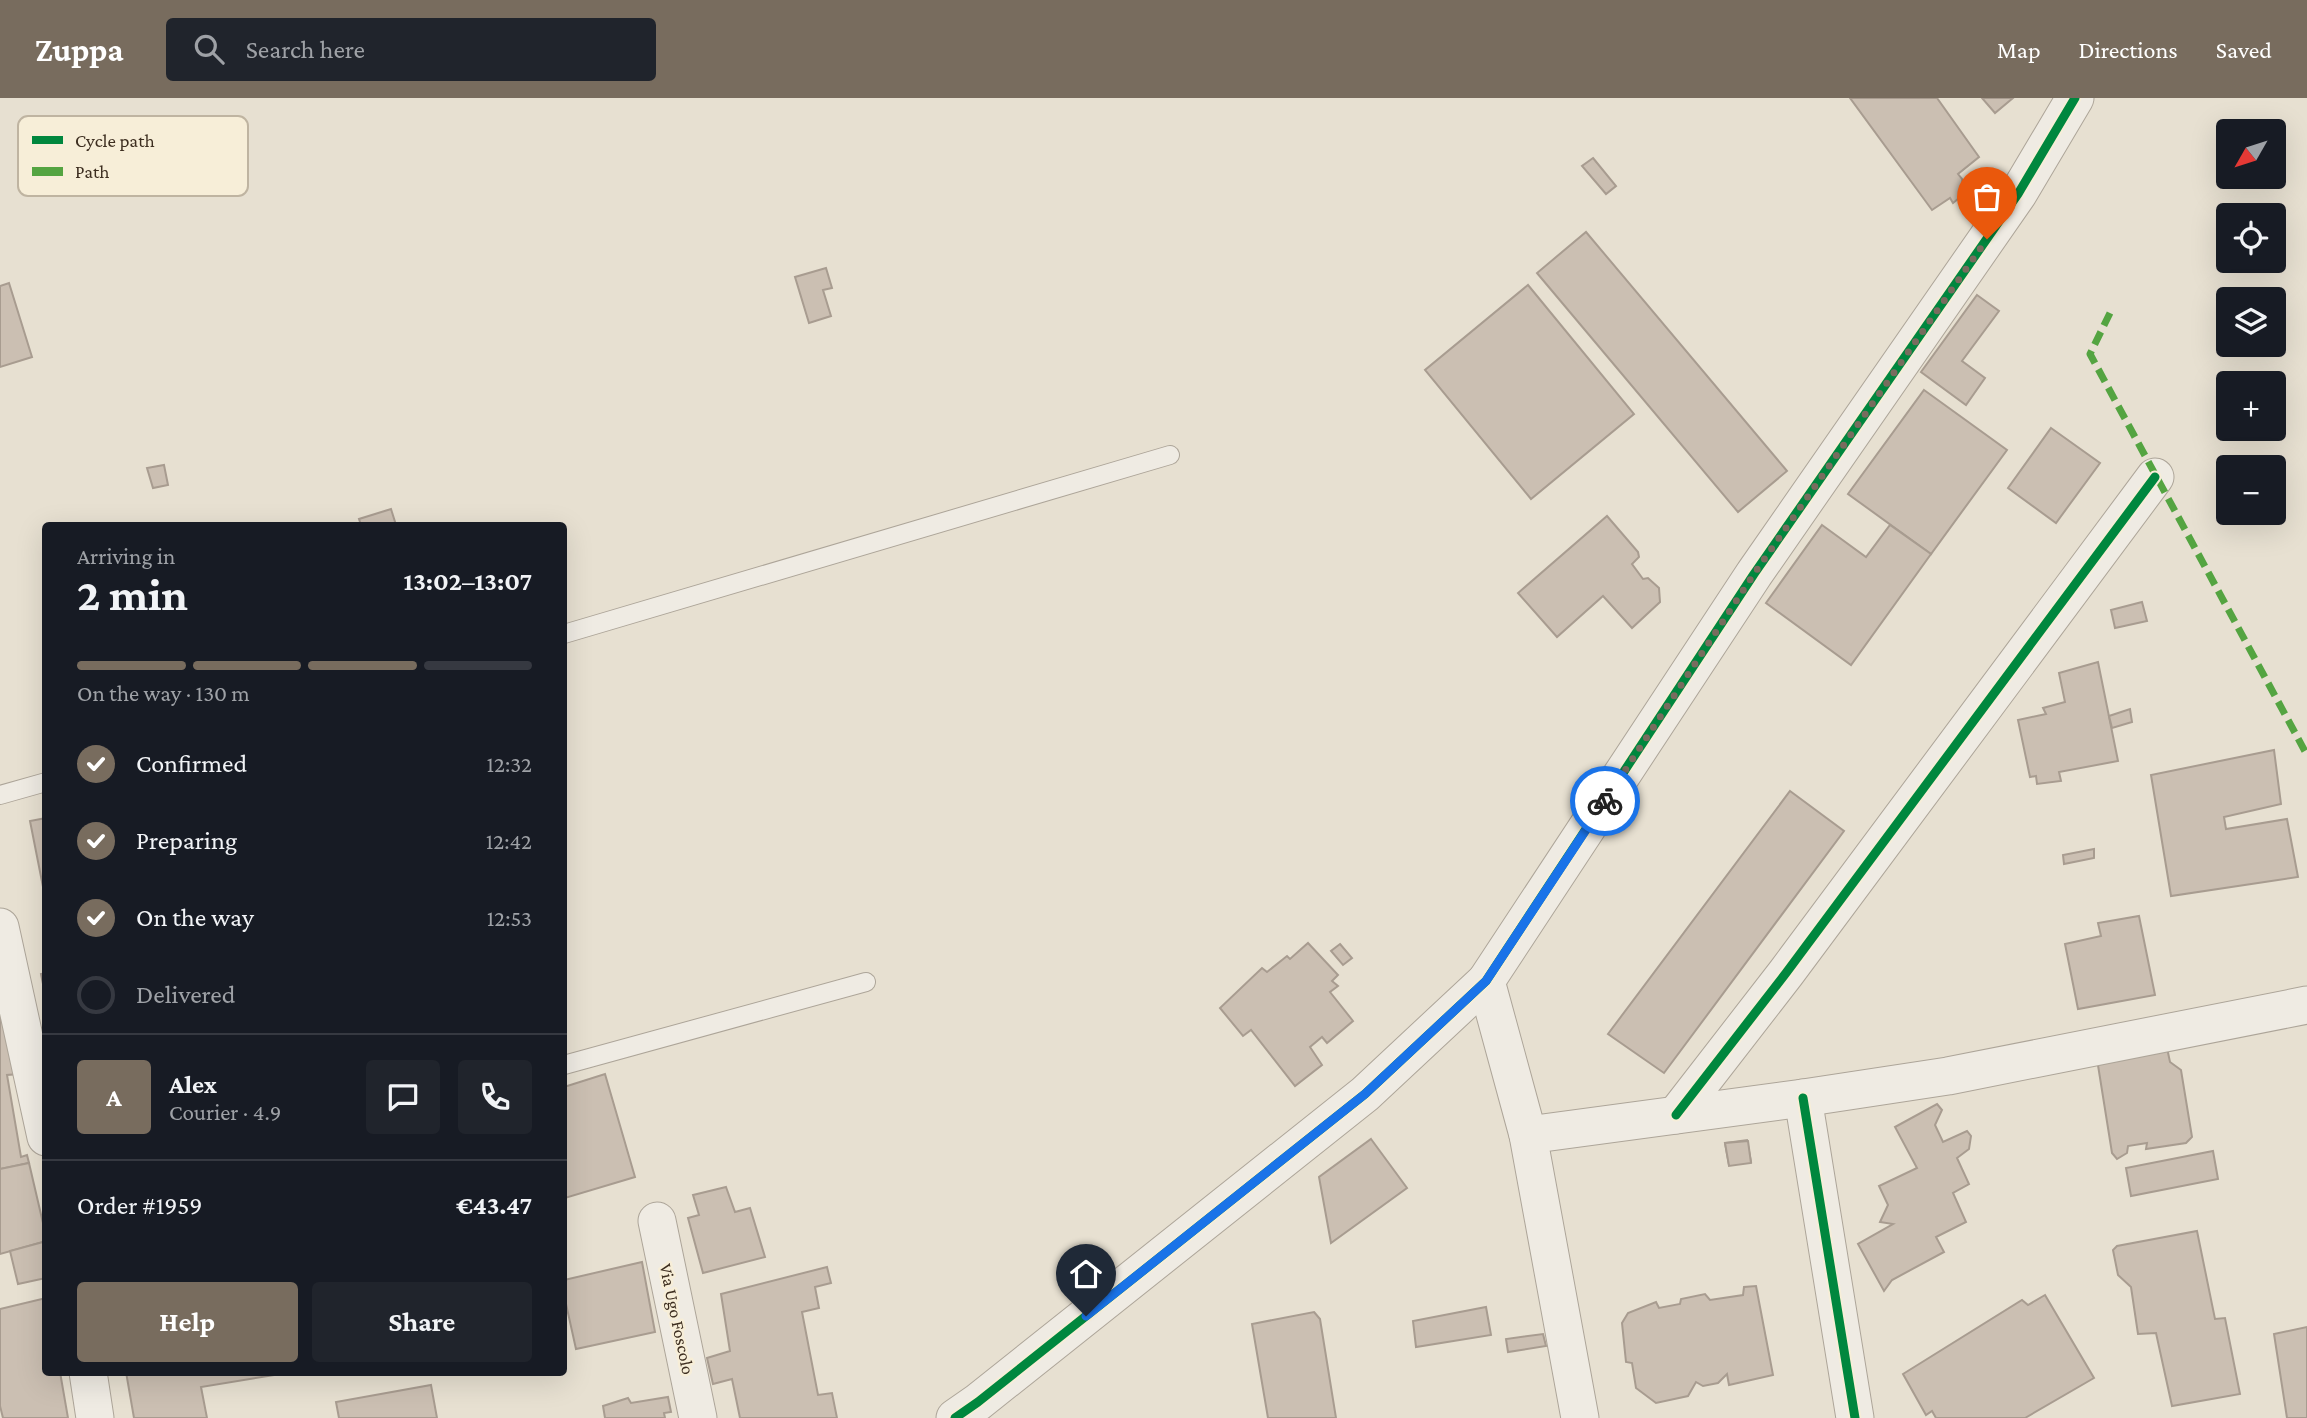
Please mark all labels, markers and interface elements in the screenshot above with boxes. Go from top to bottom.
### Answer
search box [166,18,656,81]
icon: search [190,30,228,68]
text: Zuppa [35,31,124,68]
text: Search here [246,35,365,64]
text: Map [1997,36,2041,63]
text: Directions [2079,36,2178,63]
text: Saved [2216,36,2272,63]
legend [18,116,248,196]
north arrow [2216,119,2286,189]
map controls [2216,119,2286,525]
text: Cycle path [75,130,155,151]
text: Path [75,161,110,182]
pin [1957,167,2017,239]
icon: bag [1968,178,2006,216]
button: locate [2216,203,2286,273]
button: layers [2216,287,2286,357]
button: + [2216,371,2286,441]
button: − [2216,455,2286,525]
text: Arriving in [77,543,175,569]
text: 13:02–13:07 [403,567,532,596]
text: 2 min [77,569,188,620]
text: On the way · 130 m [77,680,250,706]
icon: check [77,745,115,783]
text: Confirmed [136,749,247,778]
text: 12:32 [486,751,532,777]
courier [1570,766,1640,836]
icon: bike [1586,782,1624,820]
icon: check [77,822,115,860]
text: Preparing [136,826,237,855]
text: 12:42 [486,828,532,854]
icon: check [77,899,115,937]
text: On the way [136,903,254,932]
text: 12:53 [487,905,532,931]
text: Delivered [136,980,235,1009]
button: chat [366,1060,440,1134]
button: phone [458,1060,532,1134]
text: Alex [169,1070,217,1099]
text: A [106,1083,122,1112]
text: Courier · 4.9 [169,1099,281,1125]
text: Order #1959 [77,1191,202,1220]
text: €43.47 [456,1191,532,1220]
pin [1056,1244,1116,1316]
icon: home [1067,1255,1105,1293]
street label: Via Ugo Foscolo [655,1262,699,1376]
button: Help [77,1282,298,1362]
button: Share [312,1282,532,1362]

